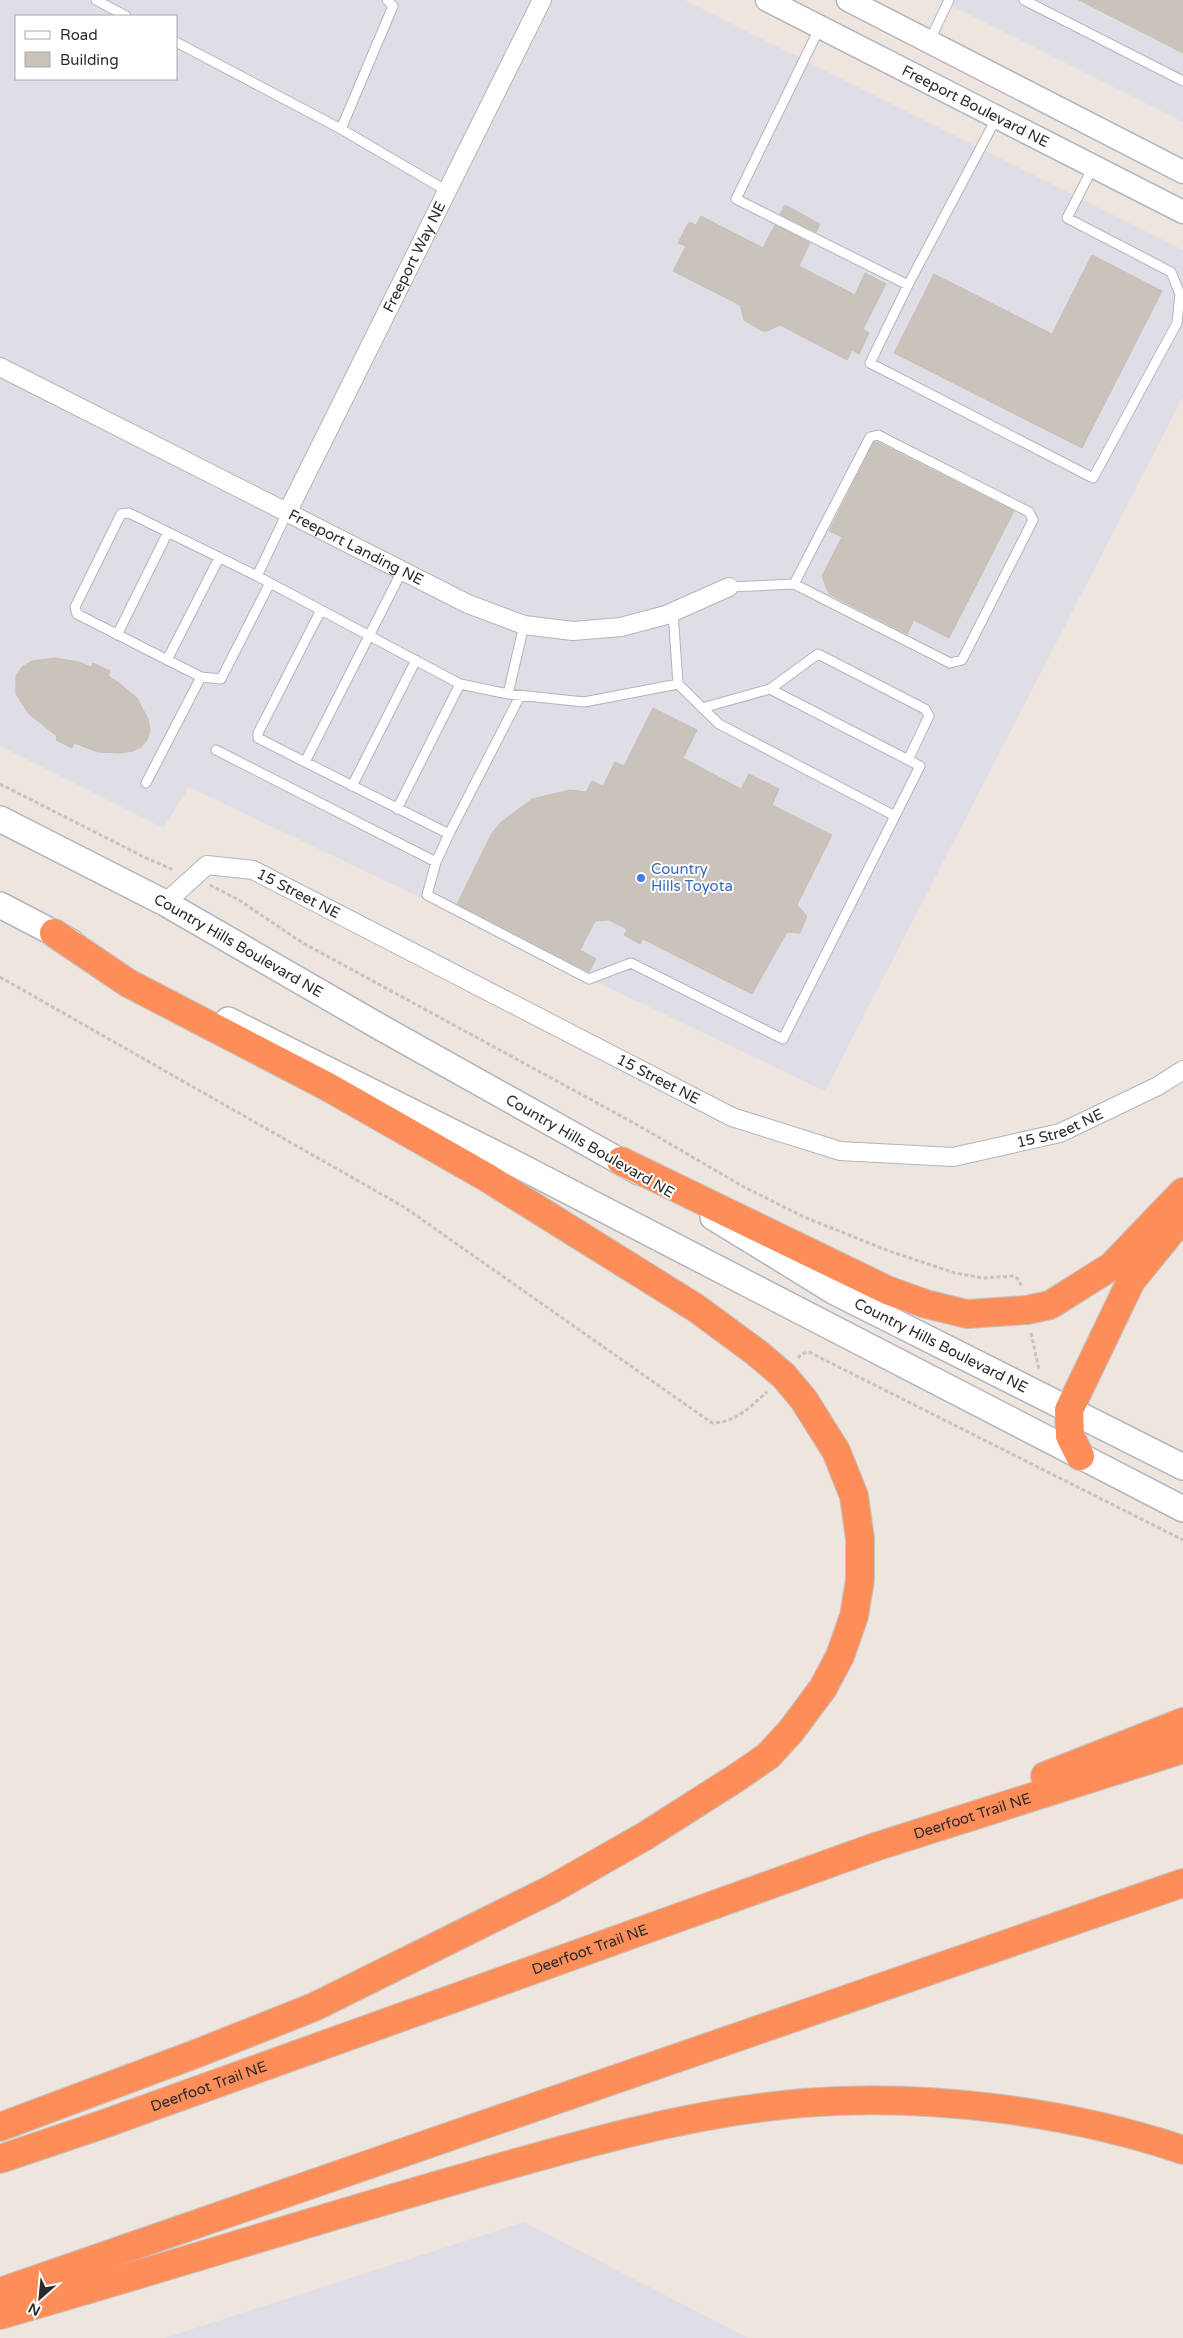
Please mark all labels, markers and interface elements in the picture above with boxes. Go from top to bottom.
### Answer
legend [15,15,178,80]
text: Road [60,26,98,44]
text: Building [60,51,119,69]
street label: Freeport Boulevard NE [899,61,1052,151]
street label: Freeport Way NE [379,198,449,315]
street label: Freeport Landing NE [286,506,426,589]
place label: Country Hills Toyota [651,860,733,895]
street label: 15 Street NE [254,865,343,922]
marker: Country Hills Toyota [635,872,647,884]
street label: Country Hills Boulevard NE [151,890,326,1001]
street label: 15 Street NE [614,1050,703,1108]
street label: Country Hills Boulevard NE [502,1090,678,1202]
street label: 15 Street NE [1015,1105,1106,1152]
street label: Country Hills Boulevard NE [851,1294,1031,1397]
street label: Deerfoot Trail NE [911,1789,1033,1843]
street label: Deerfoot Trail NE [529,1920,650,1979]
street label: Deerfoot Trail NE [148,2057,269,2115]
north arrow [15,2273,65,2323]
text: N [25,2299,43,2319]

